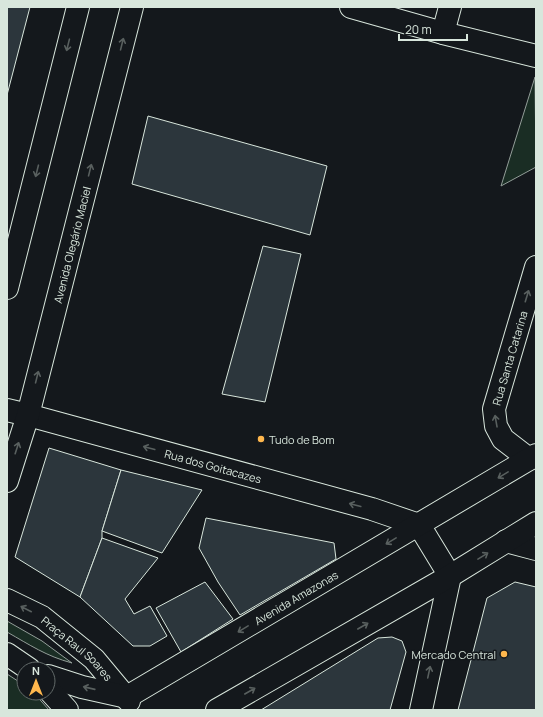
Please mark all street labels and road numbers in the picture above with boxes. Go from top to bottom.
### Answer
street label: Avenida Olegário Maciel [49,185,93,305]
street label: Rua Santa Catarina [488,309,530,407]
street label: Rua dos Goitacazes [163,445,264,486]
street label: Avenida Amazonas [251,566,341,628]
street label: Praça Raul Soares [39,612,116,684]

